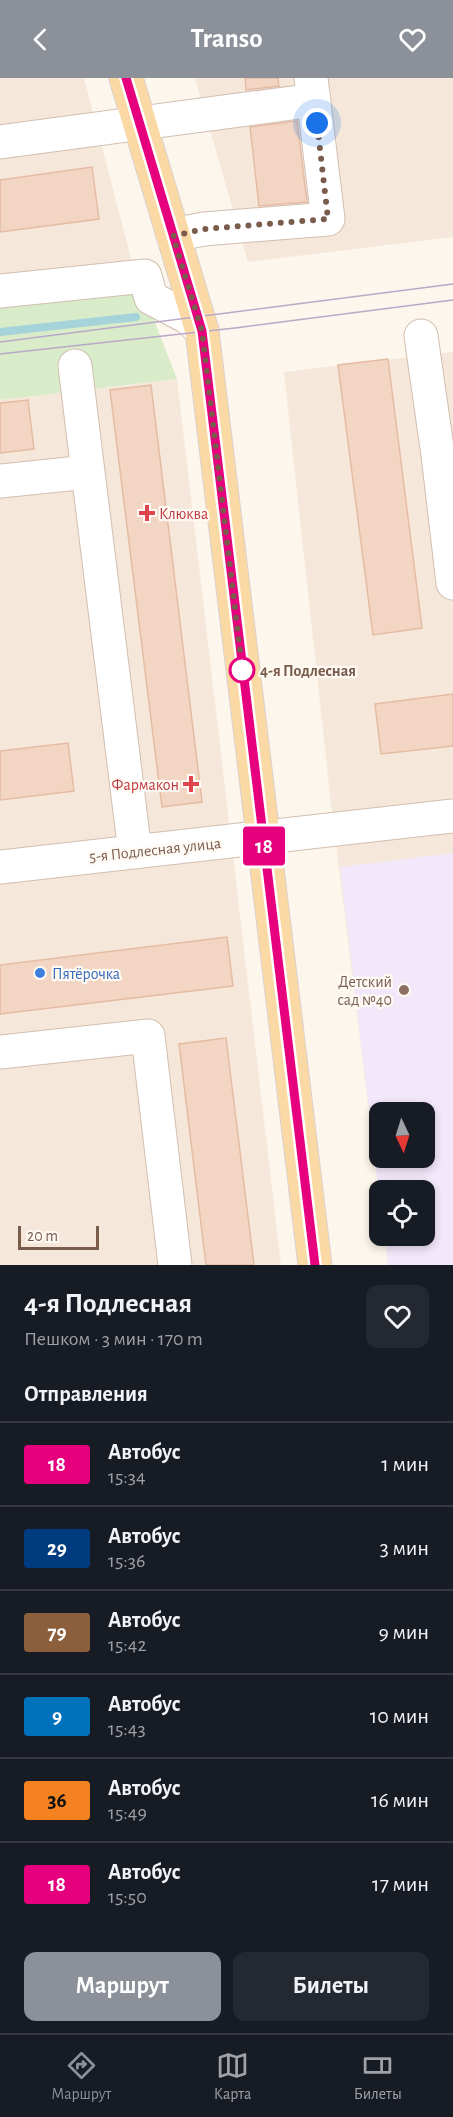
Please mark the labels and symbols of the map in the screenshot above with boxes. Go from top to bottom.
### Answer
your location [302,108,332,138]
marker: Клюква [140,506,154,520]
place label: Клюква [159,506,208,522]
marker: 4-я Подлесная [229,657,255,683]
place label: 4-я Подлесная [260,663,356,679]
place label: Фармакон [112,777,179,793]
marker: Фармакон [184,777,198,791]
line badge: 18 [237,826,291,866]
street label: 5-я Подлесная улица [88,835,222,866]
marker: Пятёрочка [33,966,47,980]
place label: Пятёрочка [52,966,120,982]
place label: Детский сад №40 [338,974,392,1008]
marker: Детский сад №40 [397,983,411,997]
north arrow [369,1102,435,1168]
scale bar [18,1223,99,1250]

